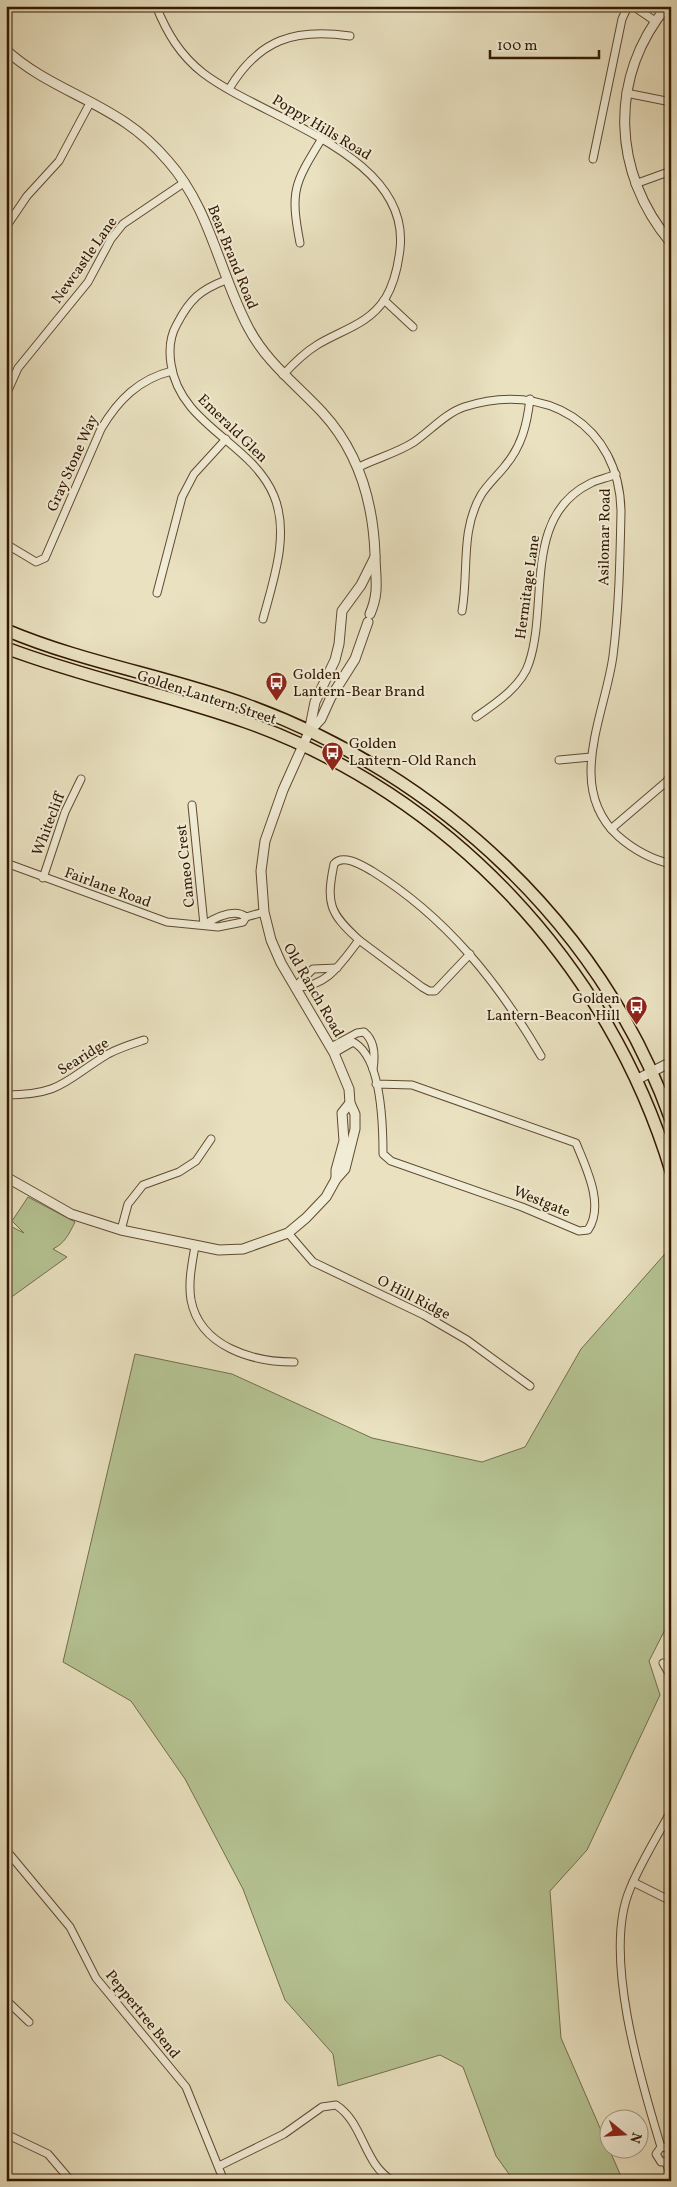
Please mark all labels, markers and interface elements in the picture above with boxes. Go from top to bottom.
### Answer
scale bar [490,28,598,60]
text: 100 m [497,36,537,57]
street label: Poppy Hills Road [268,90,375,166]
street label: Bear Brand Road [201,202,262,313]
street label: Newcastle Lane [47,213,123,309]
street label: Emerald Glen [192,390,272,468]
street label: Gray Stone Way [43,412,104,515]
street label: Asilomar Road [594,488,617,586]
street label: Hermitage Lane [511,534,546,641]
place label: Golden Lantern-Bear Brand [293,665,425,703]
street label: Golden Lantern Street [134,666,279,731]
bus stop icon: Golden Lantern-Bear Brand [265,671,289,702]
place label: Golden Lantern-Old Ranch [349,734,477,772]
bus stop icon: Golden Lantern-Old Ranch [321,740,345,771]
street label: Whitecliff [28,788,72,859]
street label: Cameo Crest [172,823,201,908]
street label: Fairlane Road [61,863,154,914]
street label: Old Ranch Road [277,940,348,1042]
place label: Golden Lantern-Beacon Hill [487,989,620,1027]
bus stop icon: Golden Lantern-Beacon Hill [624,995,648,1026]
street label: Searidge [54,1033,113,1081]
street label: Westgate [510,1181,573,1223]
street label: O Hill Ridge [373,1271,454,1326]
street label: Peppertree Bend [99,1966,184,2064]
north arrow [600,2110,650,2160]
text: N [624,2130,646,2145]

